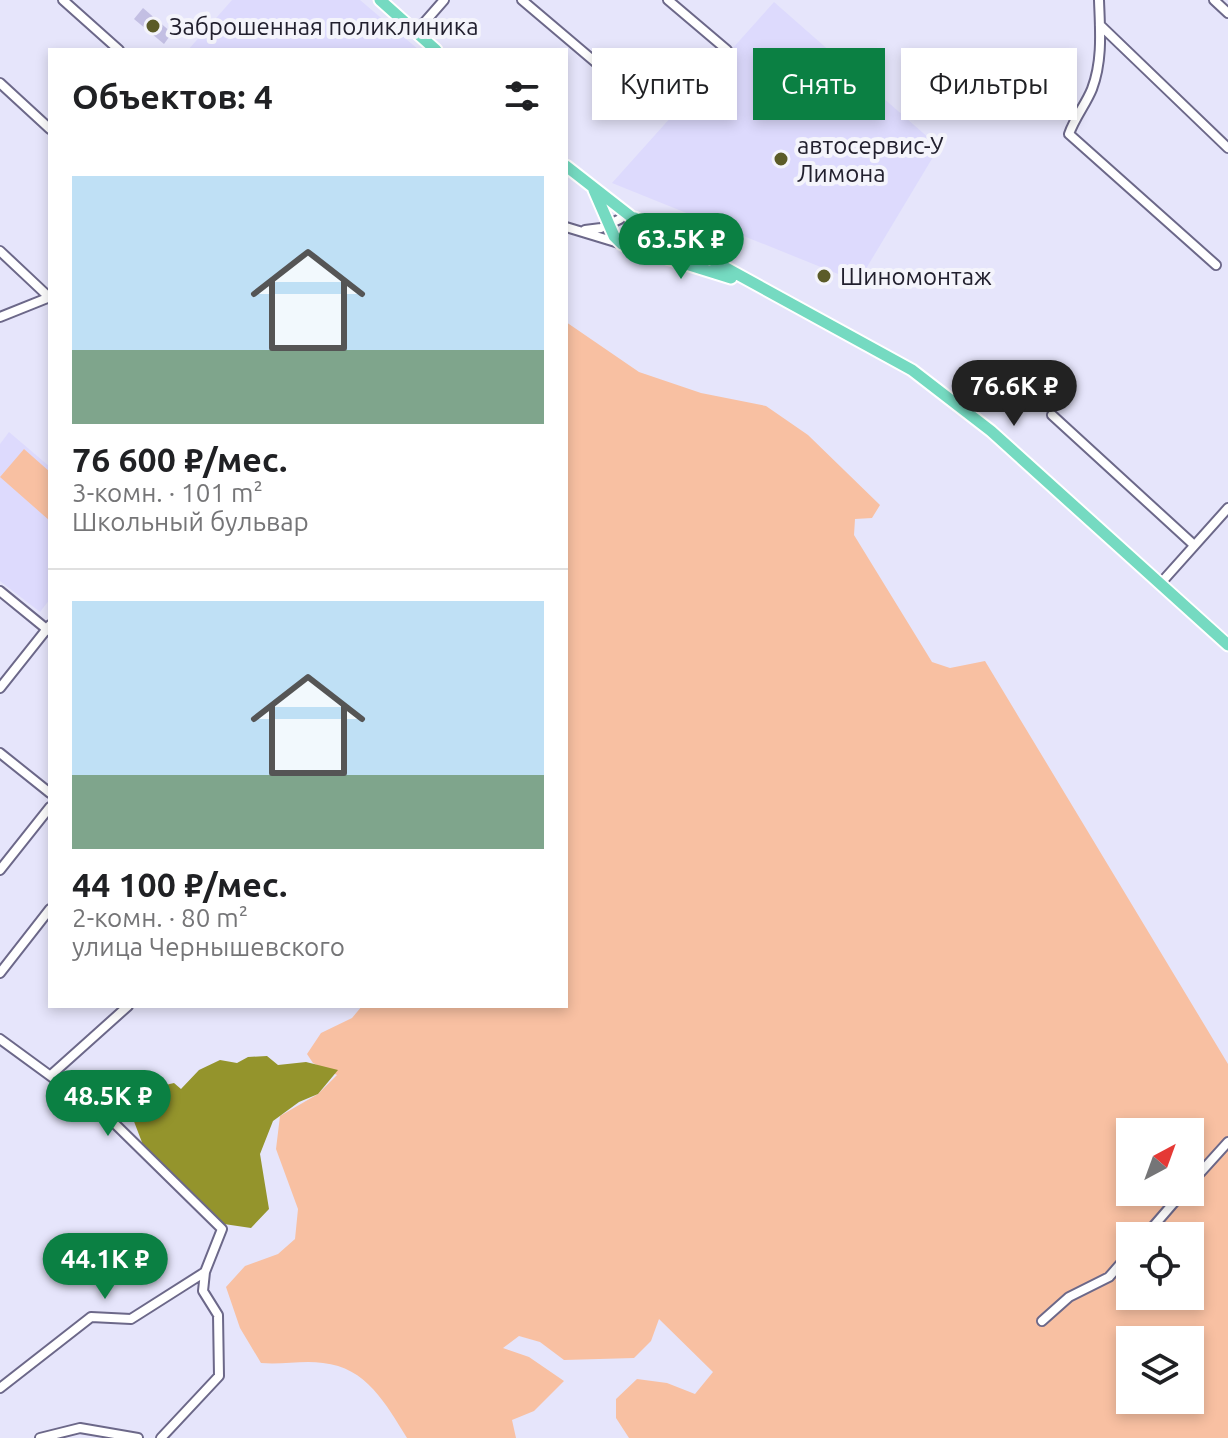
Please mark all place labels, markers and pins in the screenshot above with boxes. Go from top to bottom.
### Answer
place label: Заброшенная поликлиника [169,13,478,40]
marker: Заброшенная поликлиника [144,17,162,35]
place label: автосервис-У Лимона [797,132,944,187]
marker: автосервис-У Лимона [772,150,790,168]
pin: 63.5K ₽ [607,213,755,281]
place label: Шиномонтаж [840,263,992,290]
marker: Шиномонтаж [815,267,833,285]
pin: 76.6K ₽ [940,360,1088,428]
pin: 48.5K ₽ [34,1070,182,1138]
pin: 44.1K ₽ [31,1233,179,1301]

